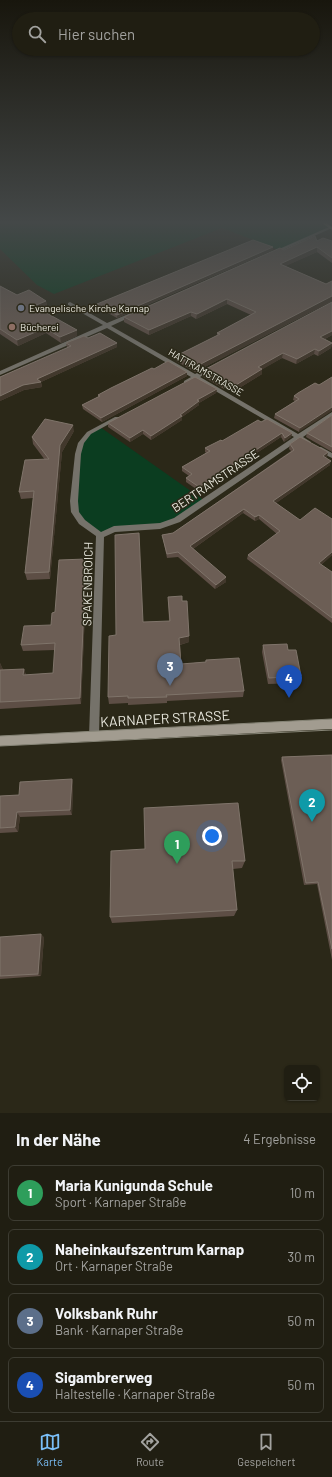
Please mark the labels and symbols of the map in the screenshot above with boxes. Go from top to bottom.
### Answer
place label: Evangelische Kirche Karnap [29,302,149,314]
marker: Evangelische Kirche Karnap [16,303,26,313]
place label: Bücherei [20,321,59,333]
marker: Bücherei [7,322,17,332]
street label: HATTRAMSTRASSE [166,346,246,398]
street label: BERTRAMSTRASSE [169,446,261,514]
street label: SPAKENBROICH [79,542,95,626]
pin: 3 [157,653,183,686]
pin: 4 [276,665,302,698]
street label: KARNAPER STRASSE [100,706,230,730]
pin: 2 [299,789,325,822]
your location [202,826,222,846]
pin: 1 [164,831,190,864]

